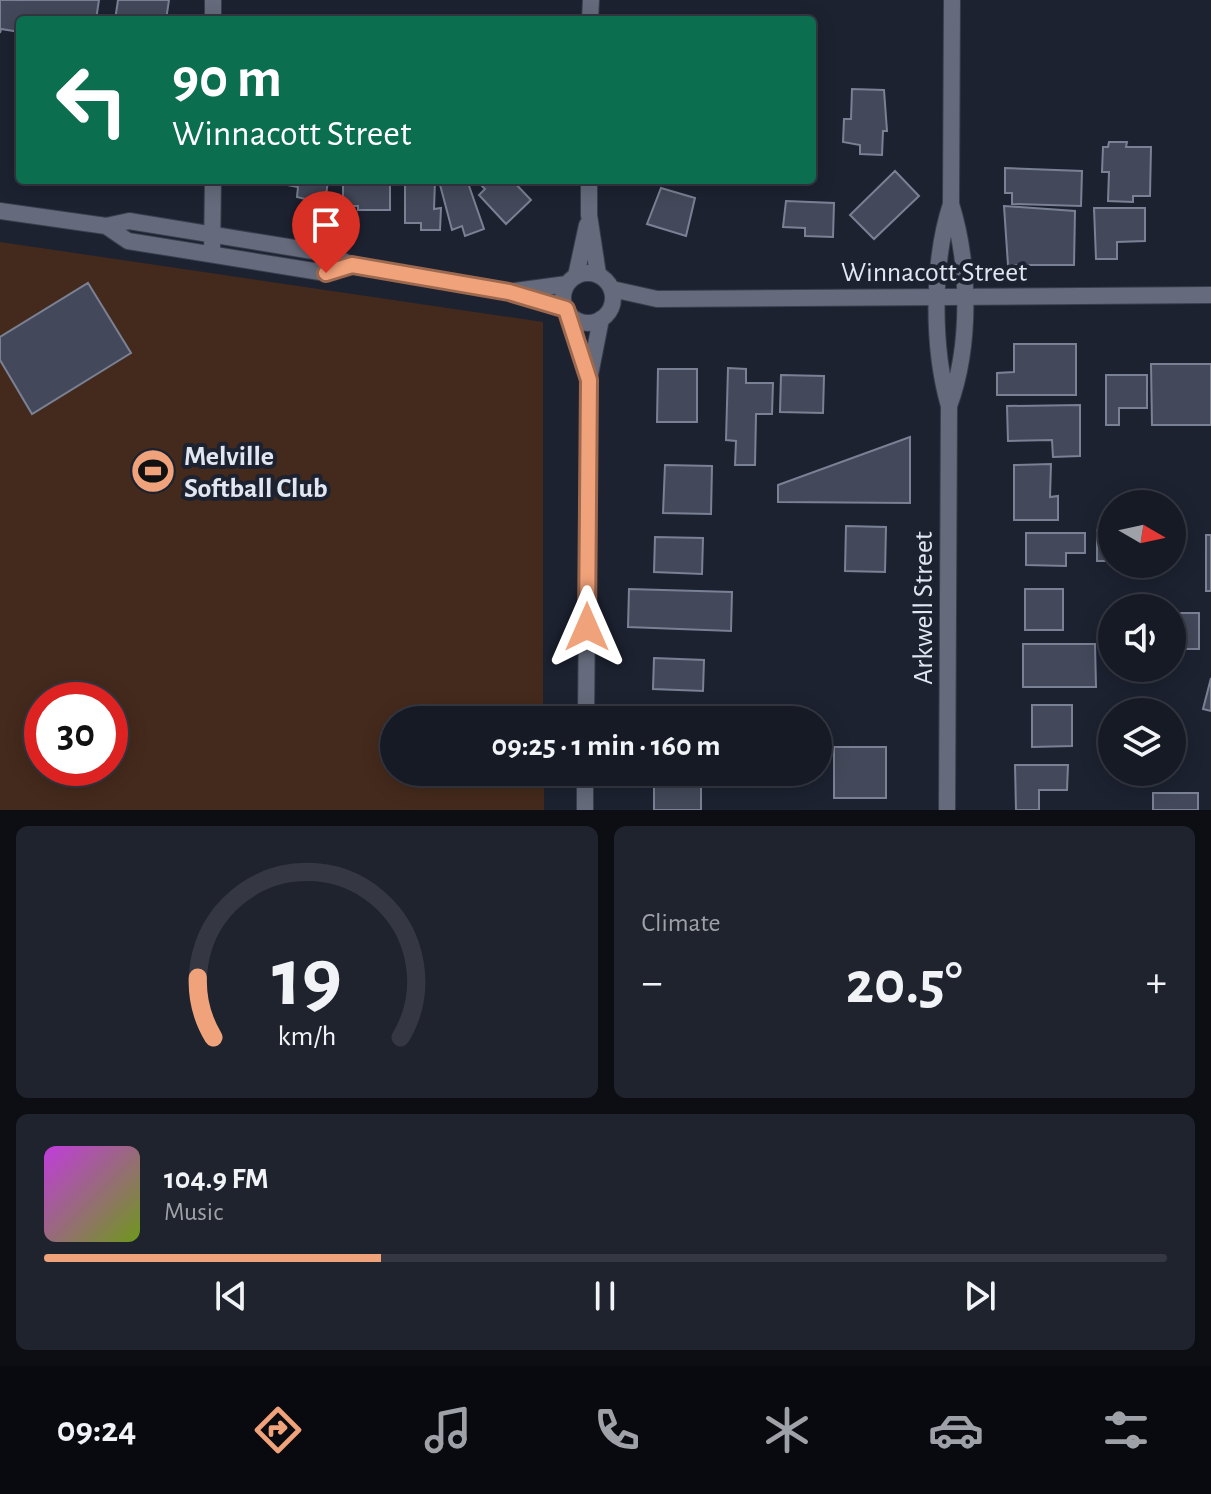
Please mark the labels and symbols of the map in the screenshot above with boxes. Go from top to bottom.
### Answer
pin [292,191,360,273]
street label: Winnacott Street [841,259,1027,287]
place label: Melville Softball Club [184,443,328,503]
sports icon: Melville Softball Club [129,447,177,495]
north arrow [1098,490,1186,578]
street label: Arkwell Street [910,531,938,685]
position arrow [545,585,629,669]
speed limit sign: 30 [24,682,128,786]

